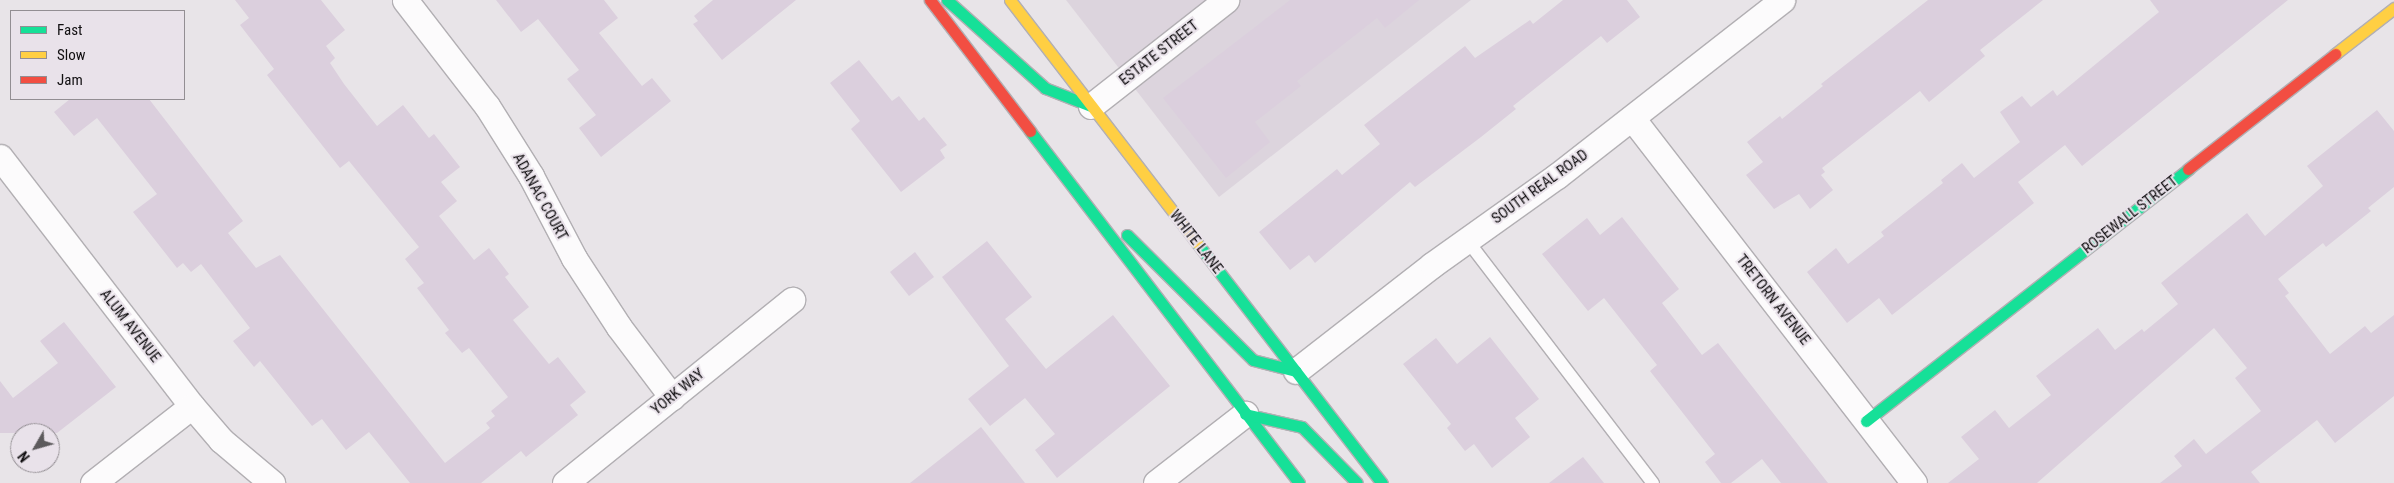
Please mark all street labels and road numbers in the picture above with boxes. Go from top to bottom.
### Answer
street label: ESTATE STREET [1116,17,1202,89]
street label: SOUTH REAL ROAD [1488,146,1592,228]
street label: ADANAC COURT [509,150,571,244]
street label: ROSEWALL STREET [2079,172,2181,258]
street label: WHITE LANE [1166,207,1226,277]
street label: TRETORN AVENUE [1732,251,1814,349]
street label: ALUM AVENUE [96,286,164,366]
street label: YORK WAY [648,365,708,419]

